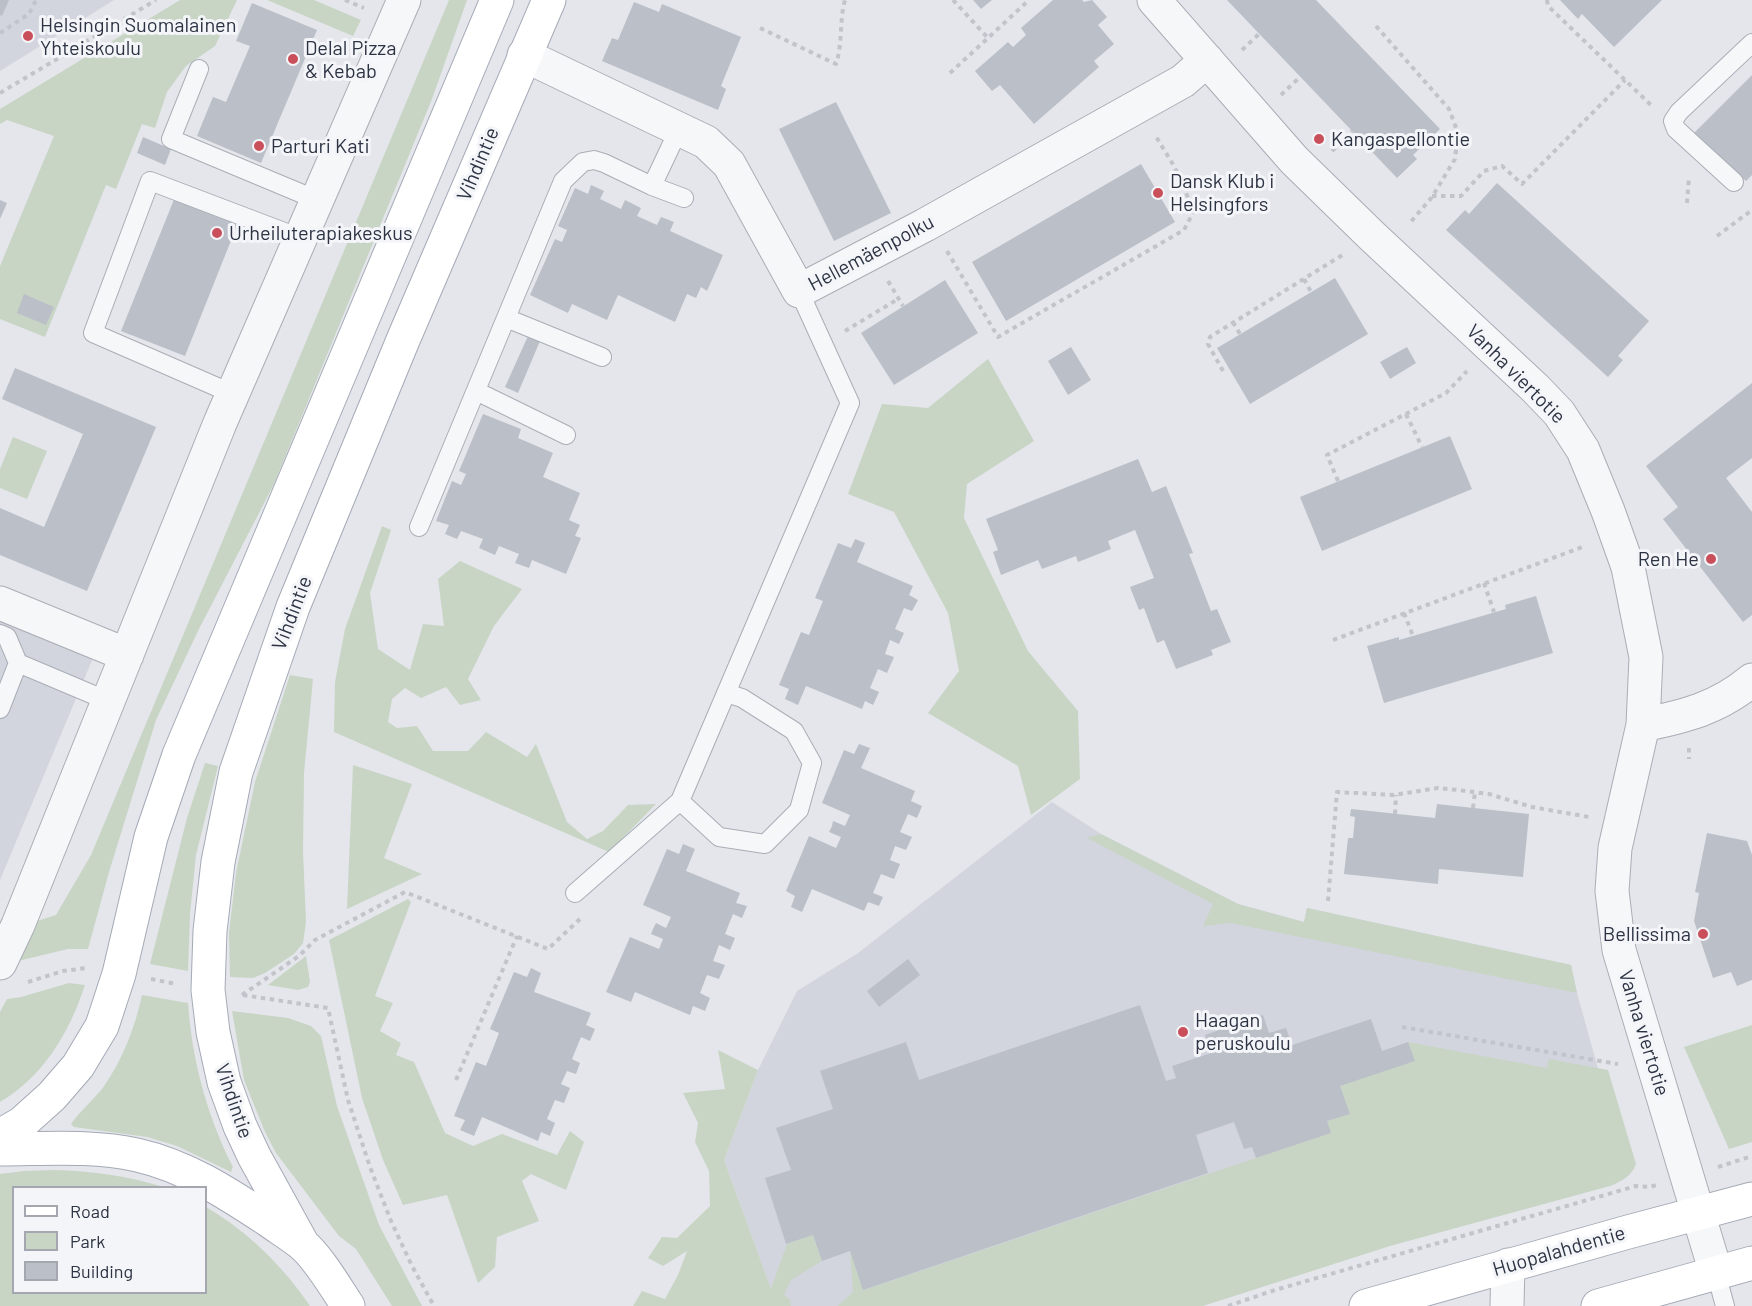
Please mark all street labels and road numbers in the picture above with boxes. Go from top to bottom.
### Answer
street label: Vihdintie [452,124,504,204]
street label: Hellemäenpolku [804,210,938,296]
street label: Vanha viertotie [1461,319,1571,429]
street label: Vihdintie [267,573,317,653]
street label: Vanha viertotie [1613,967,1675,1099]
street label: Vihdintie [210,1061,258,1141]
street label: Huopalahdentie [1490,1221,1628,1281]

